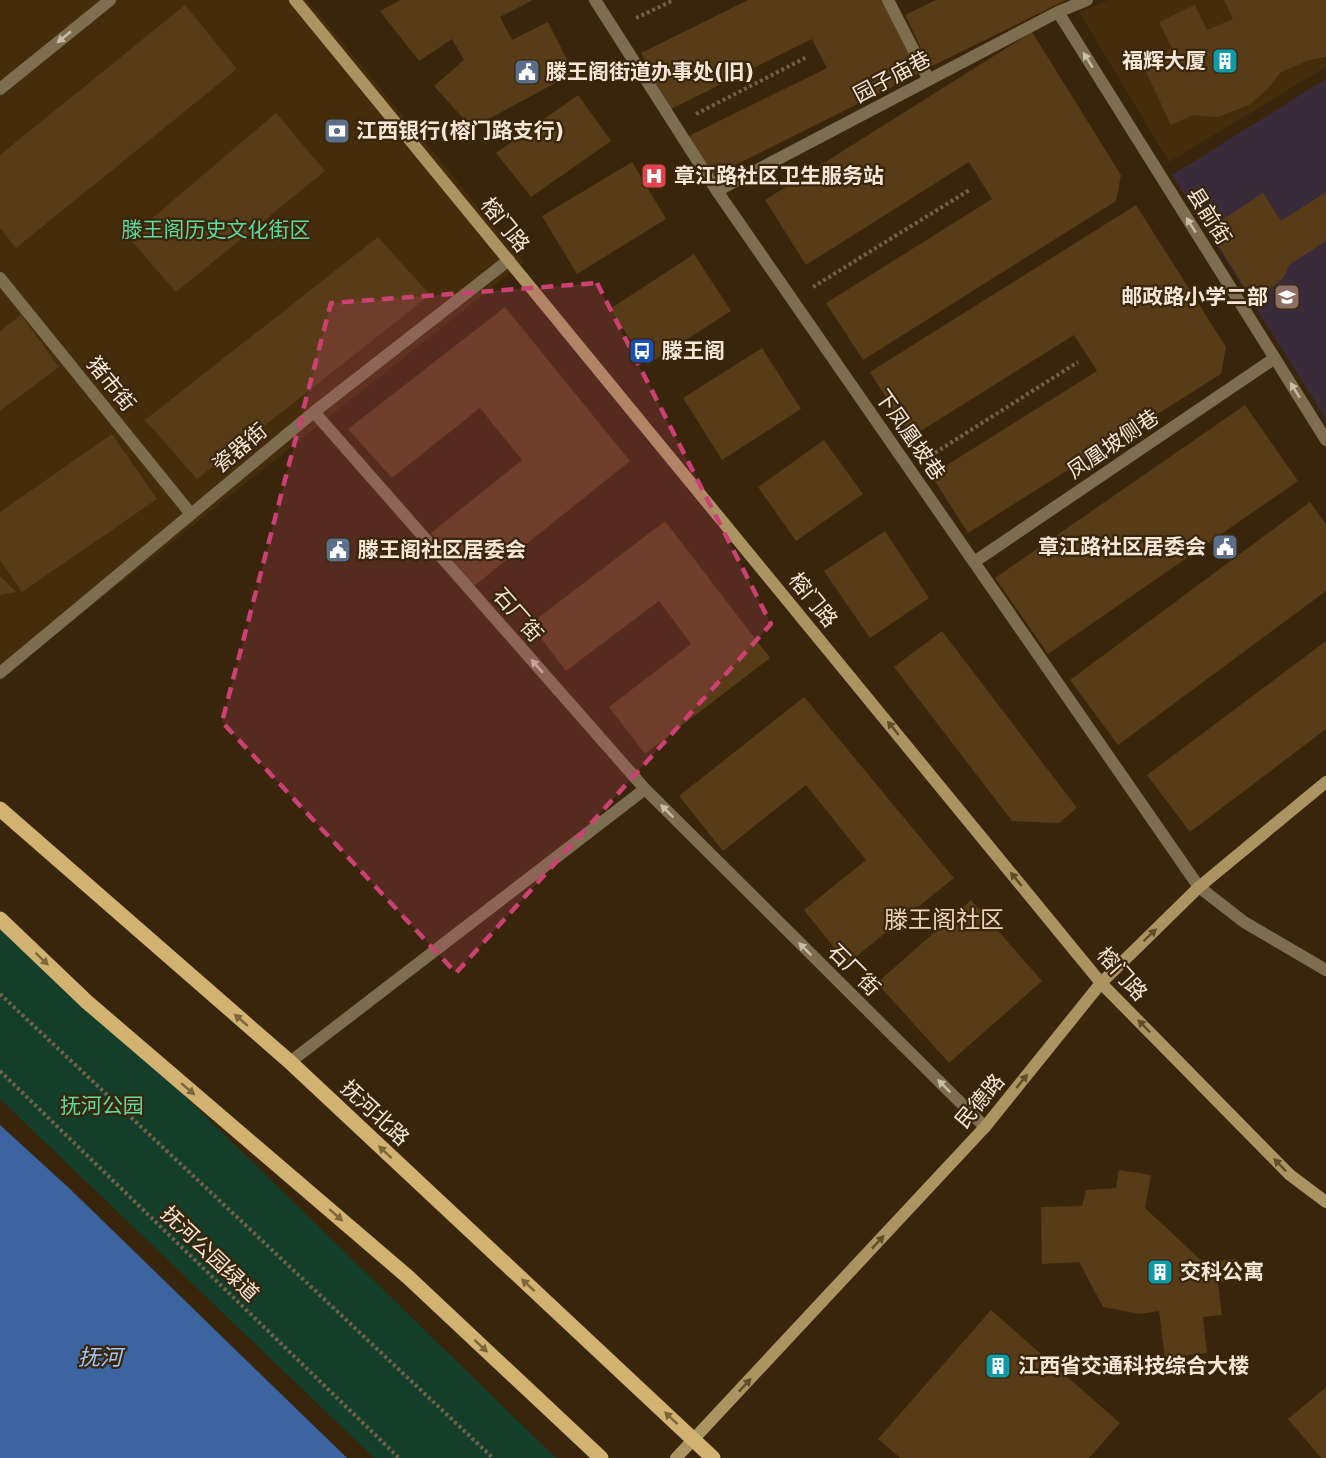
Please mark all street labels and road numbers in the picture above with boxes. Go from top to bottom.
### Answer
street label: 园子庙巷 [849,47,935,107]
street label: 县前街 [1182,183,1236,249]
street label: 榕门路 [476,193,534,257]
street label: 猪市街 [82,352,140,416]
street label: 下凤凰坡巷 [870,385,950,485]
street label: 凤凰坡侧巷 [1063,405,1163,483]
street label: 瓷器街 [208,419,272,477]
street label: 榕门路 [784,568,842,632]
street label: 石厂街 [488,583,548,647]
street label: 石厂街 [823,939,885,1001]
street label: 榕门路 [1092,943,1152,1005]
street label: 民德路 [951,1069,1009,1133]
street label: 抚河北路 [336,1076,414,1150]
street label: 抚河公园绿道 [156,1202,264,1306]

